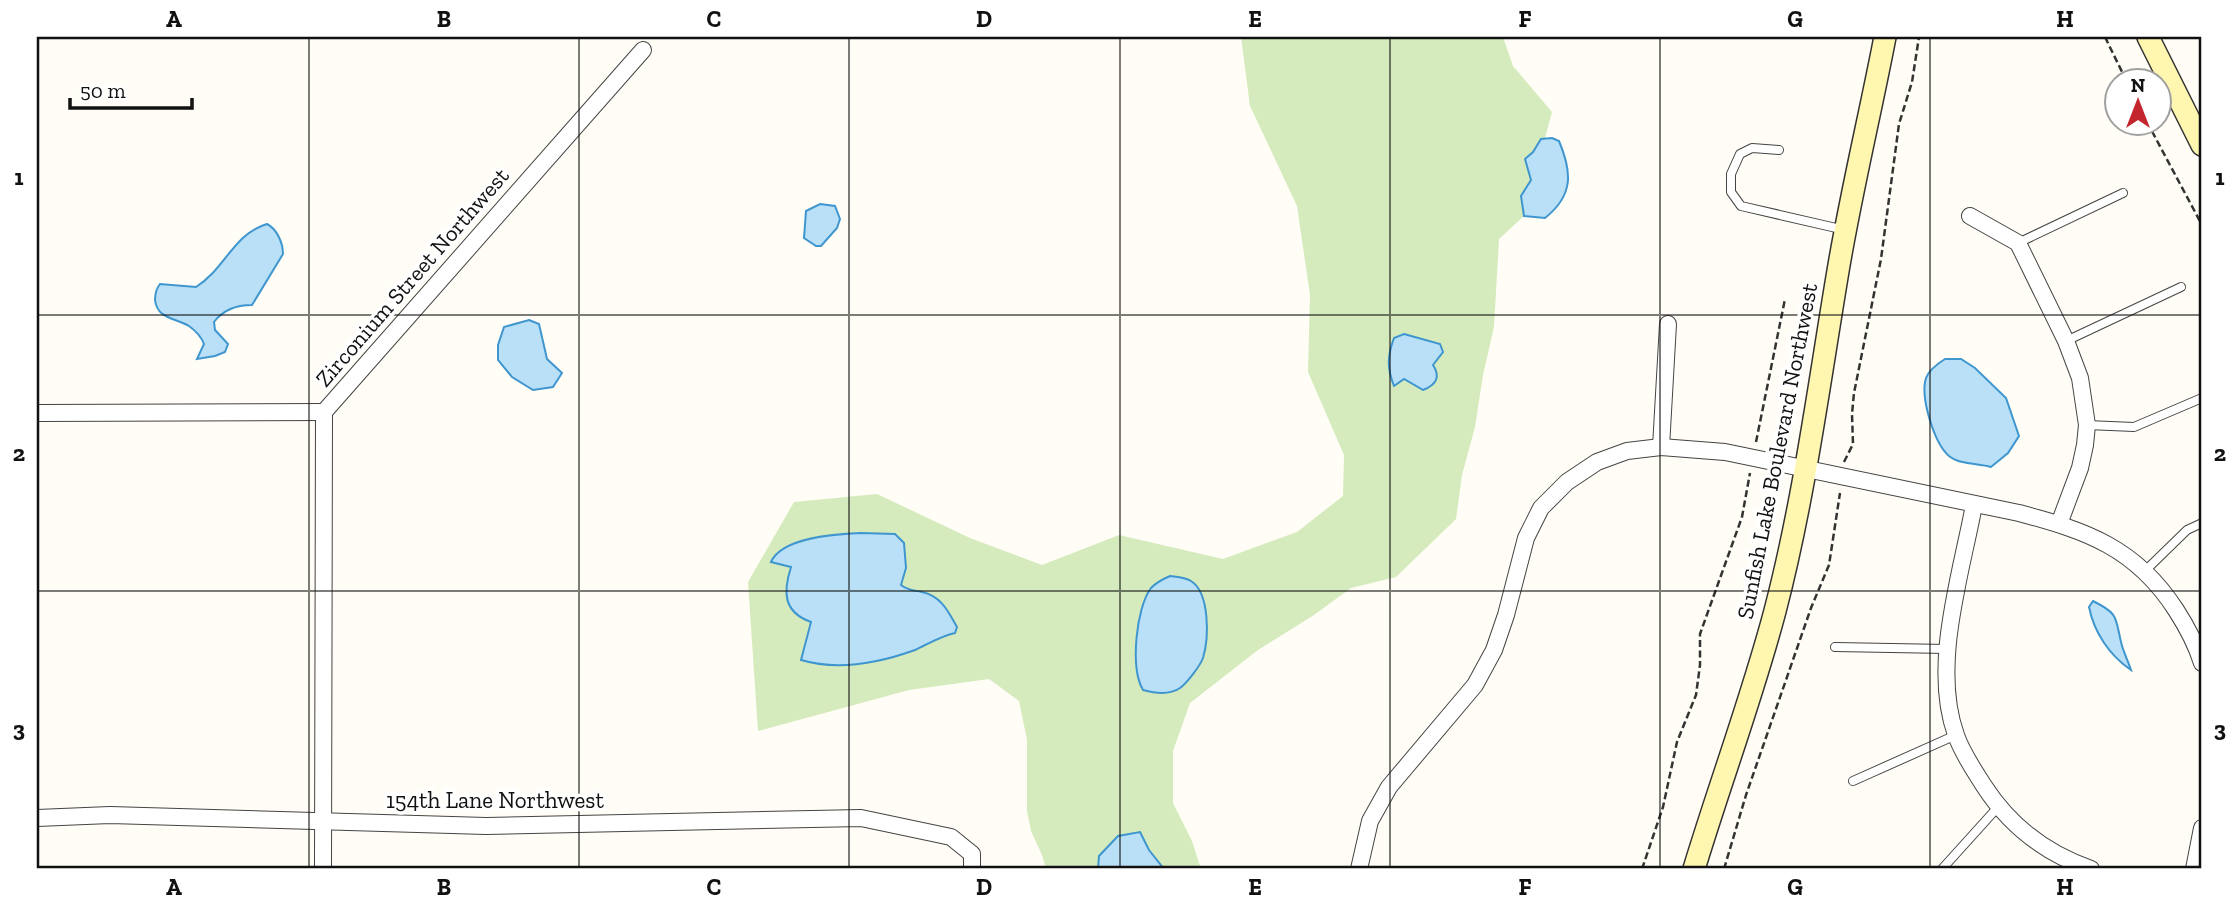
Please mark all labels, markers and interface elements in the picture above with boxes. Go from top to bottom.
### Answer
text: A [166,5,182,33]
text: B [437,5,451,33]
text: C [707,5,721,33]
text: D [976,5,992,33]
text: E [1248,5,1262,33]
text: F [1518,5,1532,33]
text: G [1787,5,1803,33]
text: H [2056,5,2074,33]
scale bar [70,66,192,110]
north arrow [2102,66,2172,136]
text: N [2131,74,2145,97]
text: 50 m [80,78,126,103]
street label: Zirconium Street Northwest [309,161,515,392]
text: 1 [14,163,24,191]
text: 1 [2215,163,2225,191]
street label: Sunfish Lake Boulevard Northwest [1731,280,1823,621]
text: 2 [13,439,25,467]
text: 2 [2214,439,2226,467]
text: 3 [13,715,25,743]
text: 3 [2214,715,2226,743]
street label: 154th Lane Northwest [386,786,604,814]
text: A [166,873,182,901]
text: B [437,873,451,901]
text: C [707,873,721,901]
text: D [976,873,992,901]
text: E [1248,873,1262,901]
text: F [1518,873,1532,901]
text: G [1787,873,1803,901]
text: H [2056,873,2074,901]

